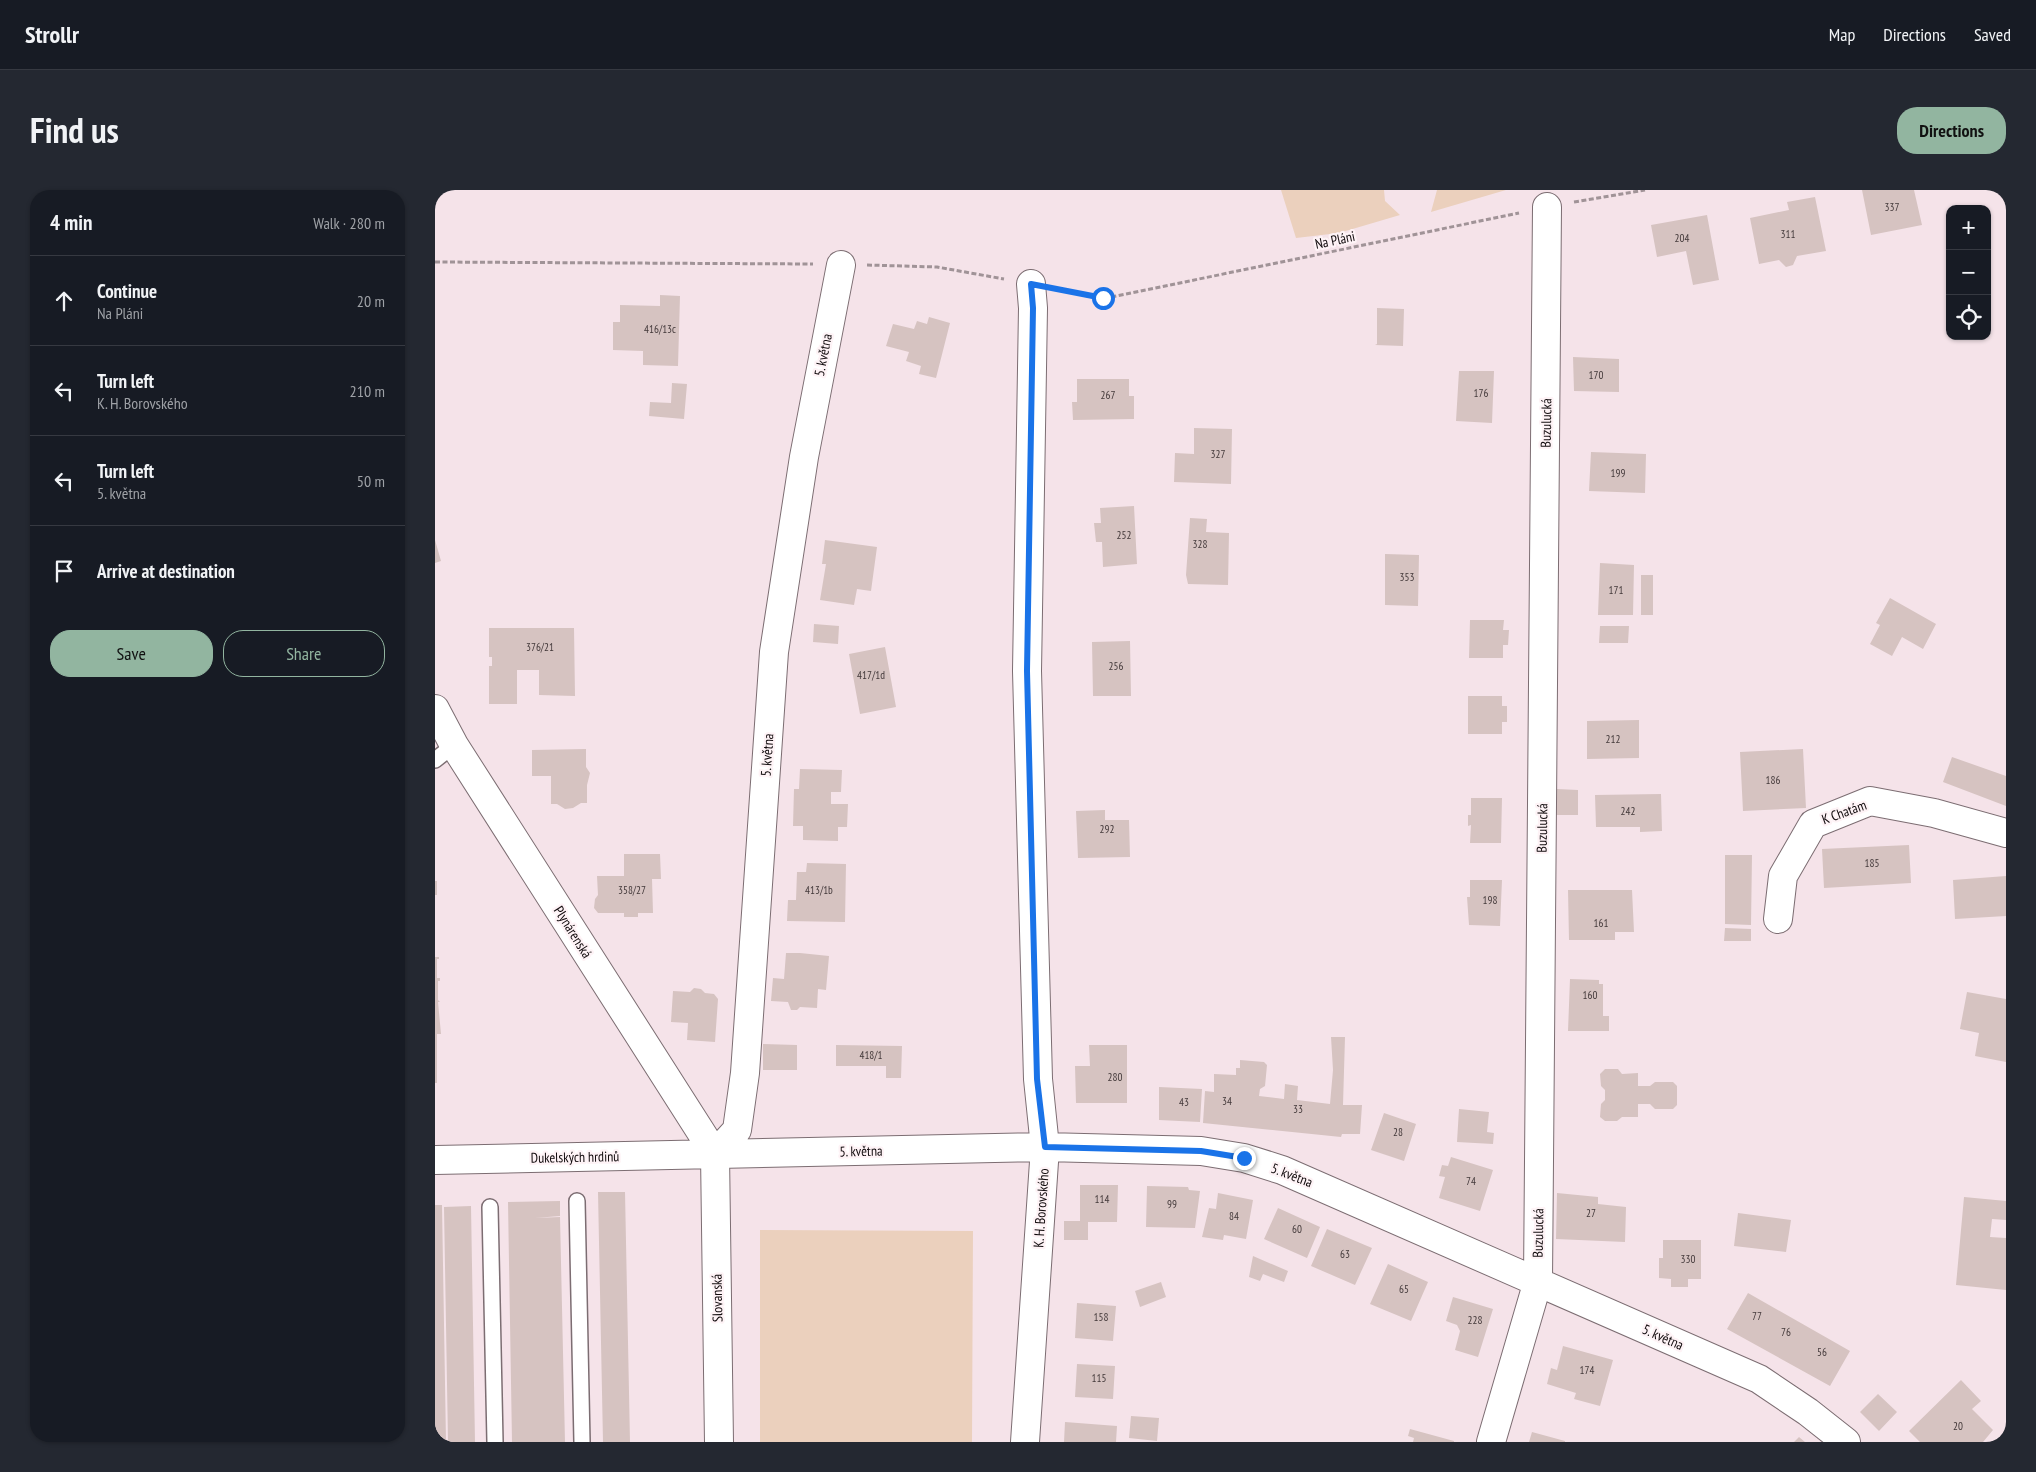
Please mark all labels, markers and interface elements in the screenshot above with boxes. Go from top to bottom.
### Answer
text: Strollr [25,19,79,50]
text: Map [1829,23,1855,46]
text: Directions [1883,23,1946,46]
text: Saved [1974,23,2011,46]
text: Find us [30,107,119,153]
button: Directions [1897,107,2006,154]
house number: 337 [1885,200,1899,214]
map controls [1946,205,1991,340]
button: + [1946,205,1991,250]
text: 4 min [50,209,92,236]
text: Walk · 280 m [313,213,385,233]
street label: Na Pláni [1313,227,1357,253]
house number: 311 [1781,227,1795,241]
house number: 204 [1675,231,1689,245]
button: − [1946,250,1991,295]
text: Continue [97,279,157,303]
icon: ahead [50,287,78,315]
route start [1092,287,1115,310]
text: 20 m [357,291,385,311]
button: locate [1946,295,1991,340]
text: Na Pláni [97,303,143,323]
house number: 416/13c [644,322,676,336]
street label: 5. května [810,332,836,378]
house number: 170 [1589,368,1603,382]
text: Turn left [97,369,154,393]
icon: left [50,377,78,405]
text: 210 m [350,381,385,401]
house number: 176 [1474,386,1488,400]
house number: 267 [1101,388,1115,402]
text: K. H. Borovského [97,393,188,413]
street label: Buzulucká [1537,398,1555,448]
house number: 327 [1211,447,1225,461]
text: Turn left [97,459,154,483]
house number: 199 [1611,466,1625,480]
icon: left [50,467,78,495]
text: 50 m [357,471,385,491]
text: 5. května [97,483,146,503]
house number: 252 [1117,528,1131,542]
house number: 328 [1193,537,1207,551]
icon: arrive [50,557,78,585]
text: Arrive at destination [97,559,235,583]
house number: 353 [1400,570,1414,584]
house number: 171 [1609,583,1623,597]
button: Save [50,630,213,677]
button: Share [223,630,385,677]
house number: 376/21 [526,640,554,654]
house number: 256 [1109,659,1123,673]
house number: 417/1d [857,668,885,682]
house number: 212 [1606,732,1620,746]
street label: 5. května [757,733,777,777]
house number: 186 [1766,773,1780,787]
street label: K Chatám [1819,796,1869,828]
street label: Buzulucká [1533,803,1551,853]
house number: 242 [1621,804,1635,818]
house number: 292 [1100,822,1114,836]
house number: 185 [1865,856,1879,870]
house number: 358/27 [618,883,646,897]
house number: 413/1b [805,883,833,897]
house number: 198 [1483,893,1497,907]
street label: Plynárenská [550,903,596,961]
house number: 161 [1594,916,1608,930]
house number: 160 [1583,988,1597,1002]
house number: 418/1 [859,1048,883,1062]
house number: 280 [1108,1070,1122,1084]
house number: 34 [1222,1094,1232,1108]
house number: 43 [1179,1095,1189,1109]
house number: 33 [1293,1102,1303,1116]
house number: 28 [1393,1125,1403,1139]
street label: 5. května [839,1142,883,1160]
street label: Dukelských hrdinů [531,1147,619,1167]
route end [1233,1147,1256,1170]
street label: 5. května [1269,1159,1315,1191]
street label: K. H. Borovského [1029,1168,1053,1248]
house number: 74 [1466,1174,1476,1188]
house number: 114 [1095,1192,1109,1206]
house number: 99 [1167,1197,1177,1211]
house number: 27 [1586,1206,1596,1220]
street label: Buzulucká [1529,1208,1547,1258]
house number: 84 [1229,1209,1239,1223]
house number: 60 [1292,1222,1302,1236]
house number: 63 [1340,1247,1350,1261]
house number: 330 [1681,1252,1695,1266]
street label: Slovanská [708,1274,726,1322]
house number: 65 [1399,1282,1409,1296]
house number: 77 [1752,1309,1762,1323]
house number: 158 [1094,1310,1108,1324]
house number: 228 [1468,1313,1482,1327]
street label: 5. května [1640,1320,1686,1354]
house number: 76 [1781,1325,1791,1339]
house number: 56 [1817,1345,1827,1359]
house number: 174 [1580,1363,1594,1377]
house number: 115 [1092,1371,1106,1385]
house number: 20 [1953,1419,1963,1433]

